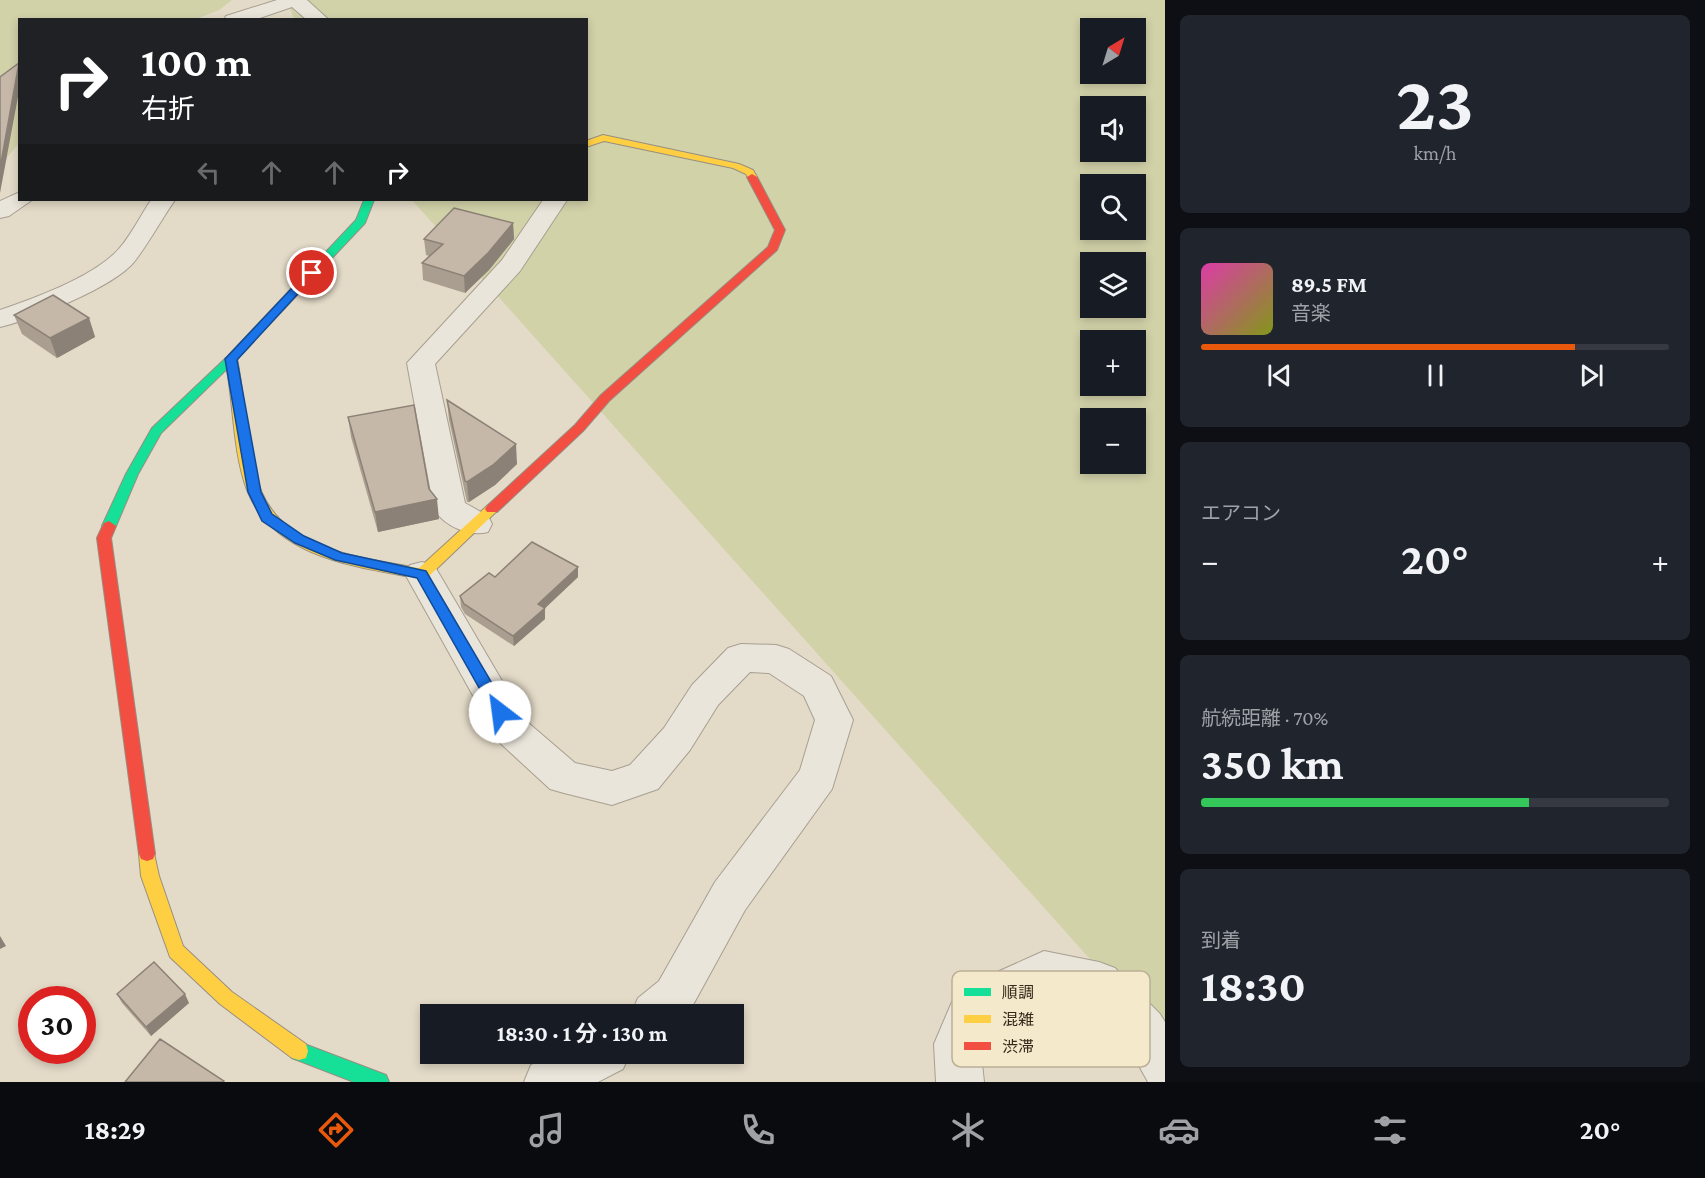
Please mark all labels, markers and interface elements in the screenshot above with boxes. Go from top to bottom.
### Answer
north arrow [1080,18,1146,84]
map controls [1080,18,1146,474]
text: 100 m [141,38,251,85]
icon: right [42,42,120,120]
text: 23 [1396,59,1474,146]
text: 右折 [141,94,195,124]
button: sound [1080,96,1146,162]
text: km/h [1413,142,1457,164]
icon: left [192,156,225,189]
icon: ahead [255,156,288,189]
icon: ahead [318,156,351,189]
icon: right [381,156,414,189]
button: search [1080,174,1146,240]
pin [286,247,337,298]
button: layers [1080,252,1146,318]
icon: arrive [295,256,328,289]
text: 89.5 FM [1291,272,1367,297]
text: 音楽 [1291,302,1331,324]
button: + [1080,330,1146,396]
icon: previous [1263,359,1296,392]
icon: pause [1419,359,1452,392]
icon: next [1575,359,1608,392]
button: − [1080,408,1146,474]
text: エアコン [1201,502,1281,524]
text: 20° [1401,534,1469,584]
text: − [1201,542,1218,579]
text: + [1652,542,1669,579]
position arrow [468,680,532,744]
text: 航続距離 · 70% [1201,707,1328,729]
text: 350 km [1201,739,1344,789]
text: 到着 [1201,929,1241,951]
text: 18:30 [1201,961,1306,1011]
legend [952,971,1150,1067]
text: 順調 [1002,984,1034,1001]
speed limit sign: 30 [18,986,96,1064]
text: 混雑 [1002,1011,1034,1028]
text: 18:30 · 1 分 · 130 m [497,1021,667,1046]
text: 渋滞 [1002,1038,1034,1055]
icon: directions [315,1109,357,1151]
icon: music [526,1109,568,1151]
icon: phone [737,1109,779,1151]
icon: climate [947,1109,989,1151]
icon: car [1158,1109,1200,1151]
icon: filters [1369,1109,1411,1151]
text: 18:29 [84,1115,146,1145]
text: 20° [1580,1115,1621,1145]

